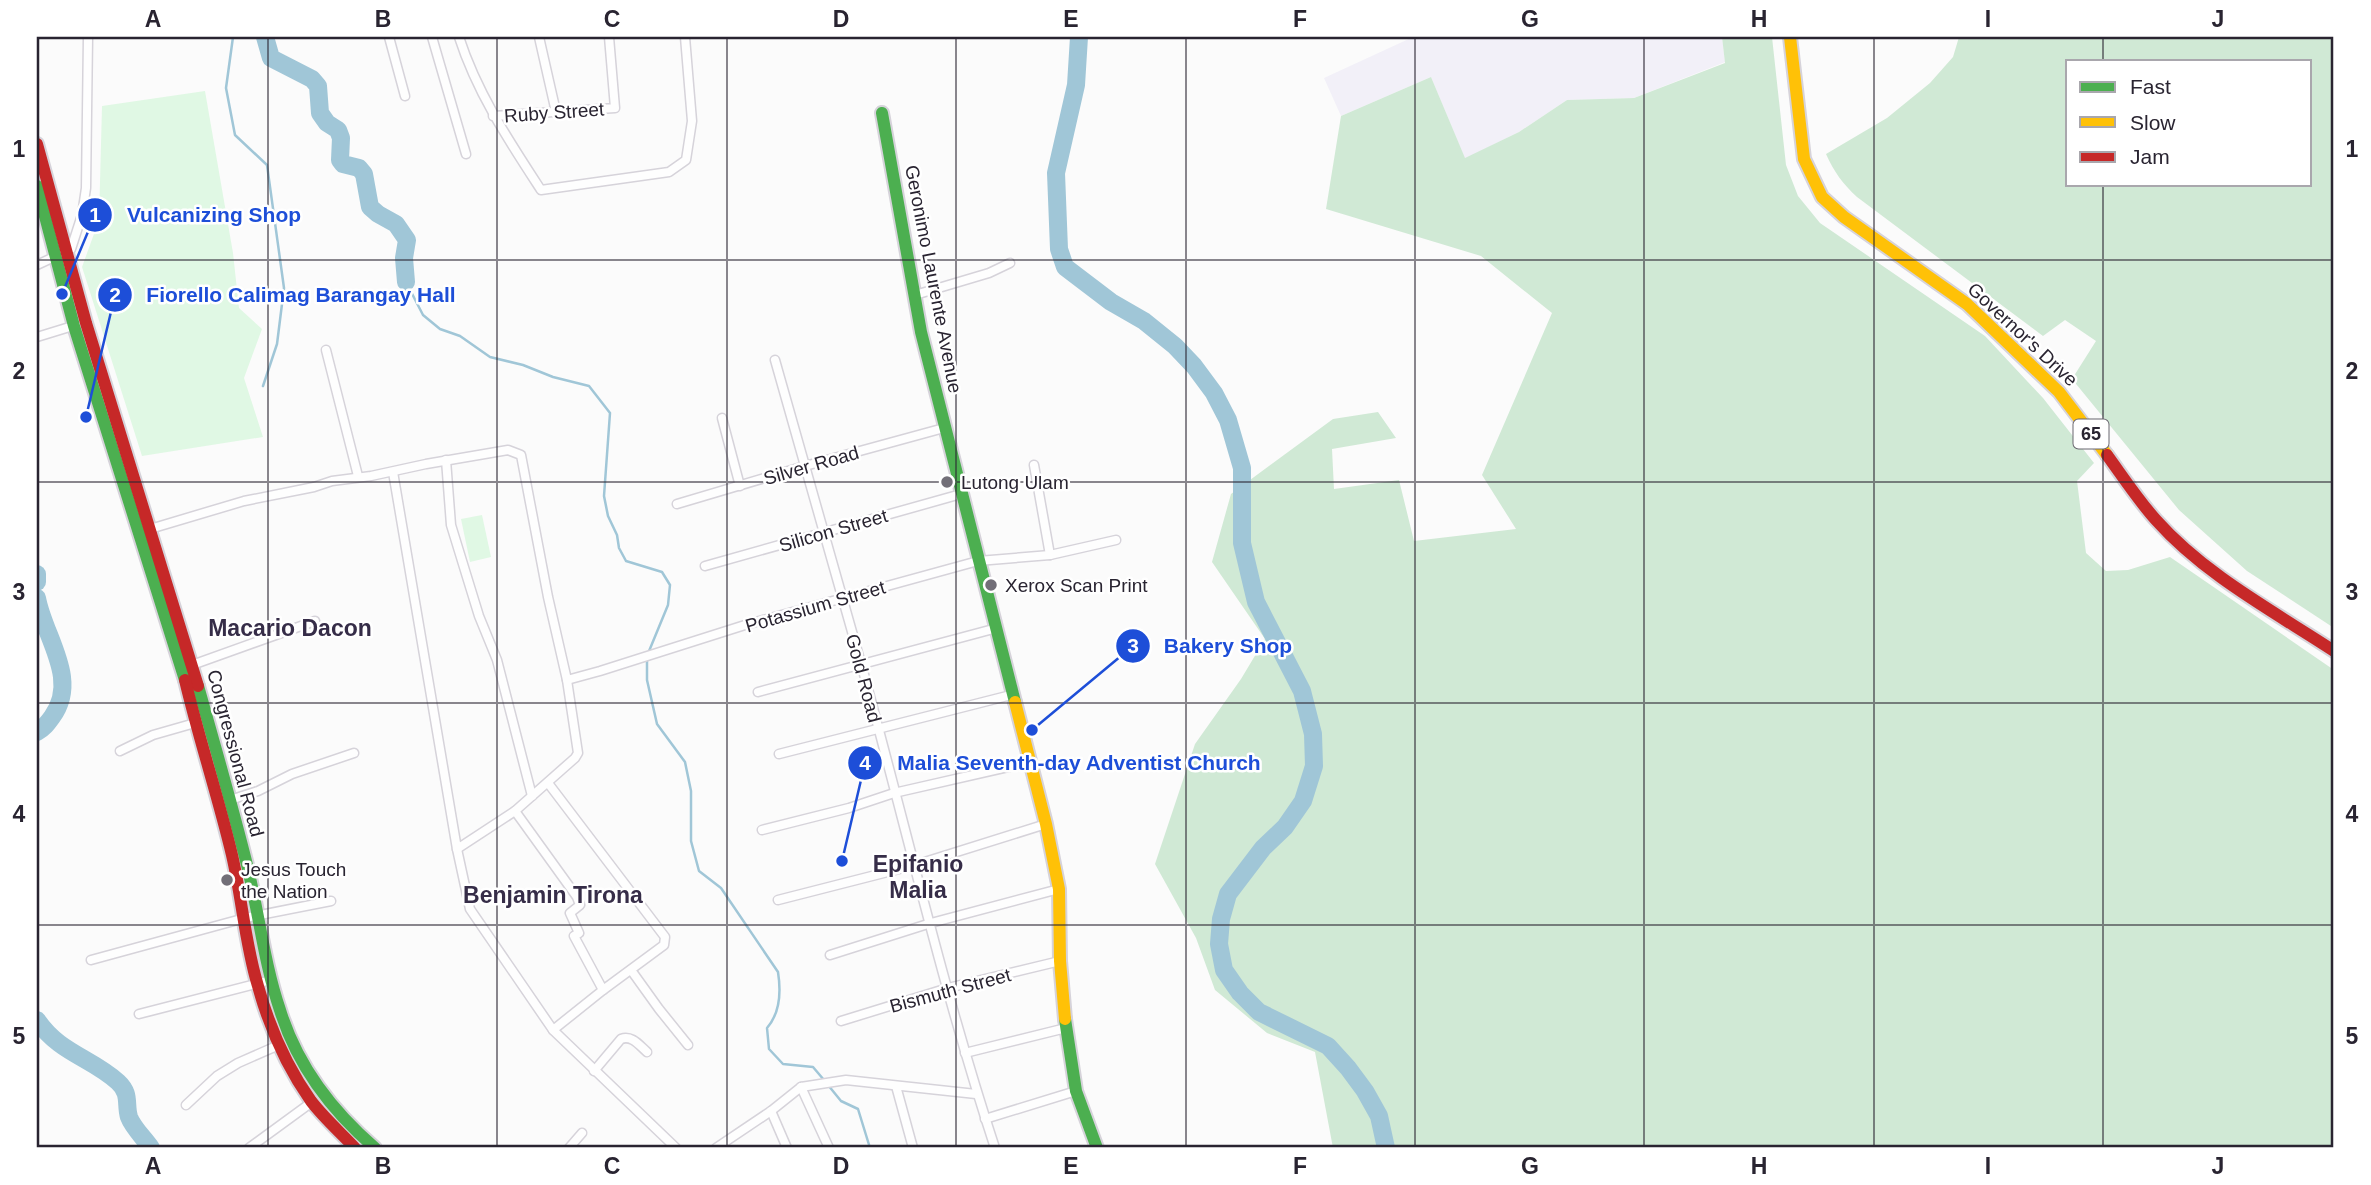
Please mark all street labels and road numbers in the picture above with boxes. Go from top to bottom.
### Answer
street label: Ruby Street [503,98,606,126]
street label: Geronimo Laurente Avenue [901,163,966,395]
street label: Governor's Drive [1964,278,2082,390]
road number: 65 [2074,420,2108,448]
street label: Silver Road [761,442,861,489]
street label: Silicon Street [776,505,891,556]
street label: Potassium Street [743,576,888,637]
street label: Gold Road [842,632,885,725]
street label: Congressional Road [203,667,268,839]
street label: Bismuth Street [887,964,1014,1017]

